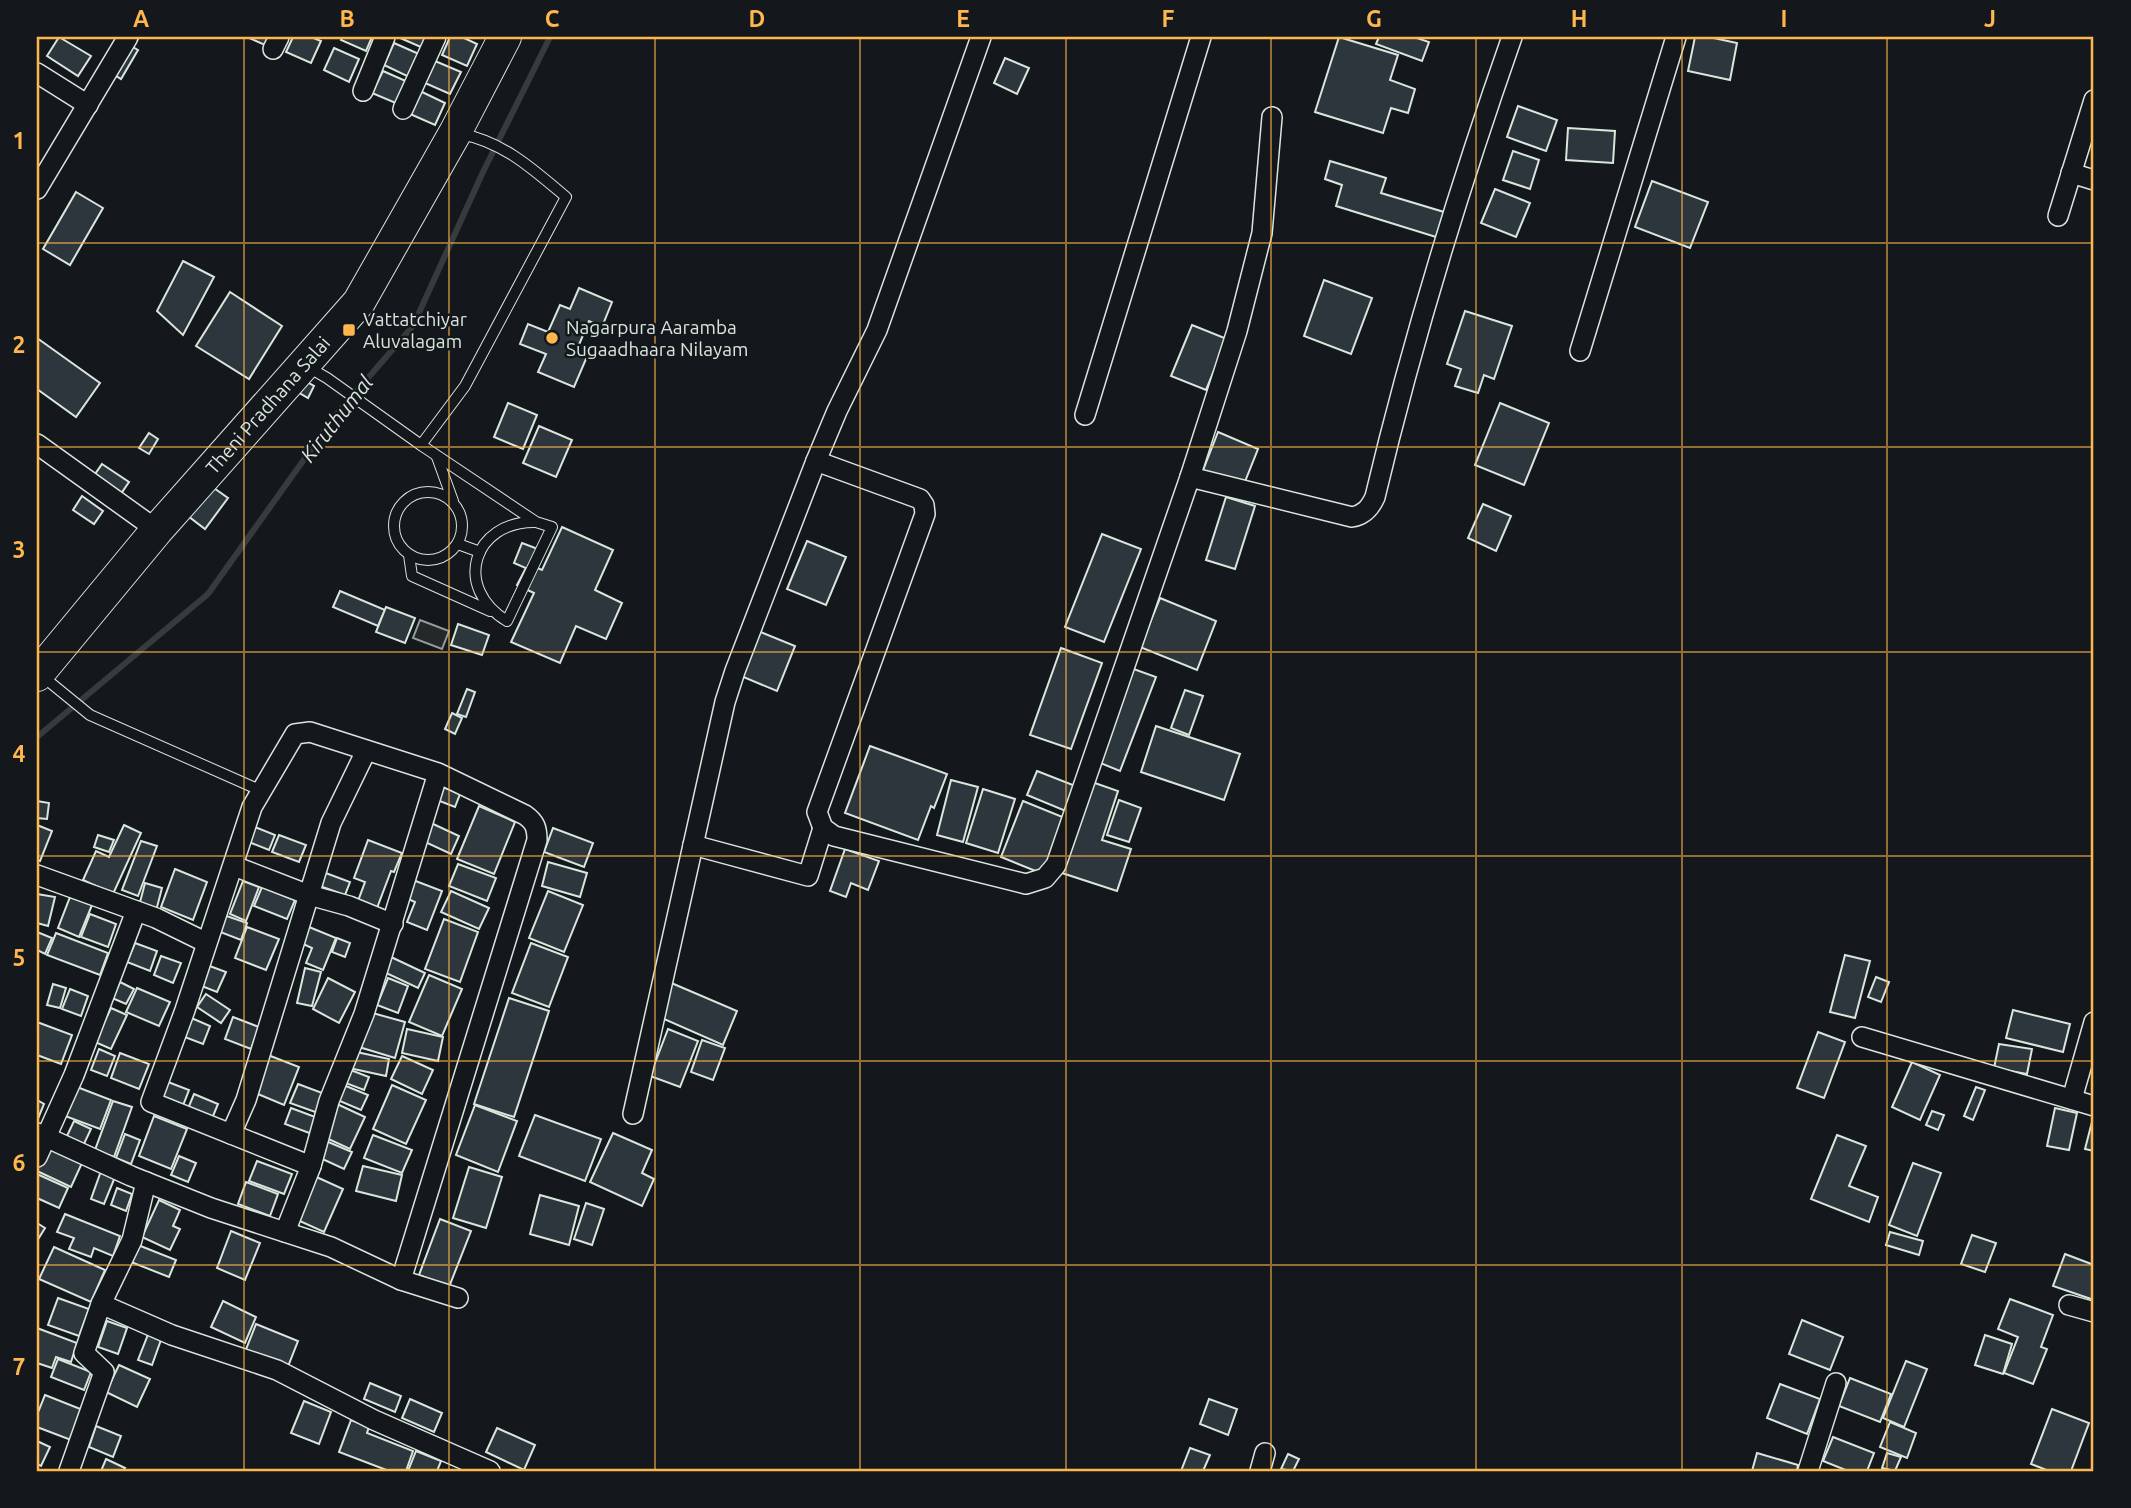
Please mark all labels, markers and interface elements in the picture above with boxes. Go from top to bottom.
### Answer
text: A [133,6,149,31]
text: B [339,6,355,31]
text: C [545,6,560,31]
text: D [749,6,765,31]
text: E [956,6,970,31]
text: F [1162,6,1175,31]
text: G [1366,6,1382,31]
text: H [1571,6,1587,31]
text: I [1781,6,1787,31]
text: J [1984,6,1996,31]
text: 1 [13,128,25,153]
place label: Vattatchiyar Aluvalagam [363,308,467,352]
place label: Nagarpura Aaramba Sugaadhaara Nilayam [566,316,748,360]
marker: Vattatchiyar Aluvalagam [341,322,357,338]
marker: Nagarpura Aaramba Sugaadhaara Nilayam [544,330,560,346]
text: 2 [13,332,25,357]
street label: Theni Pradhana Salai [201,332,334,478]
water label: Kiruthumal [295,370,378,467]
text: 3 [13,537,25,562]
text: 4 [13,741,26,766]
text: 5 [13,945,25,970]
text: 6 [13,1150,26,1175]
text: 7 [13,1354,25,1379]

